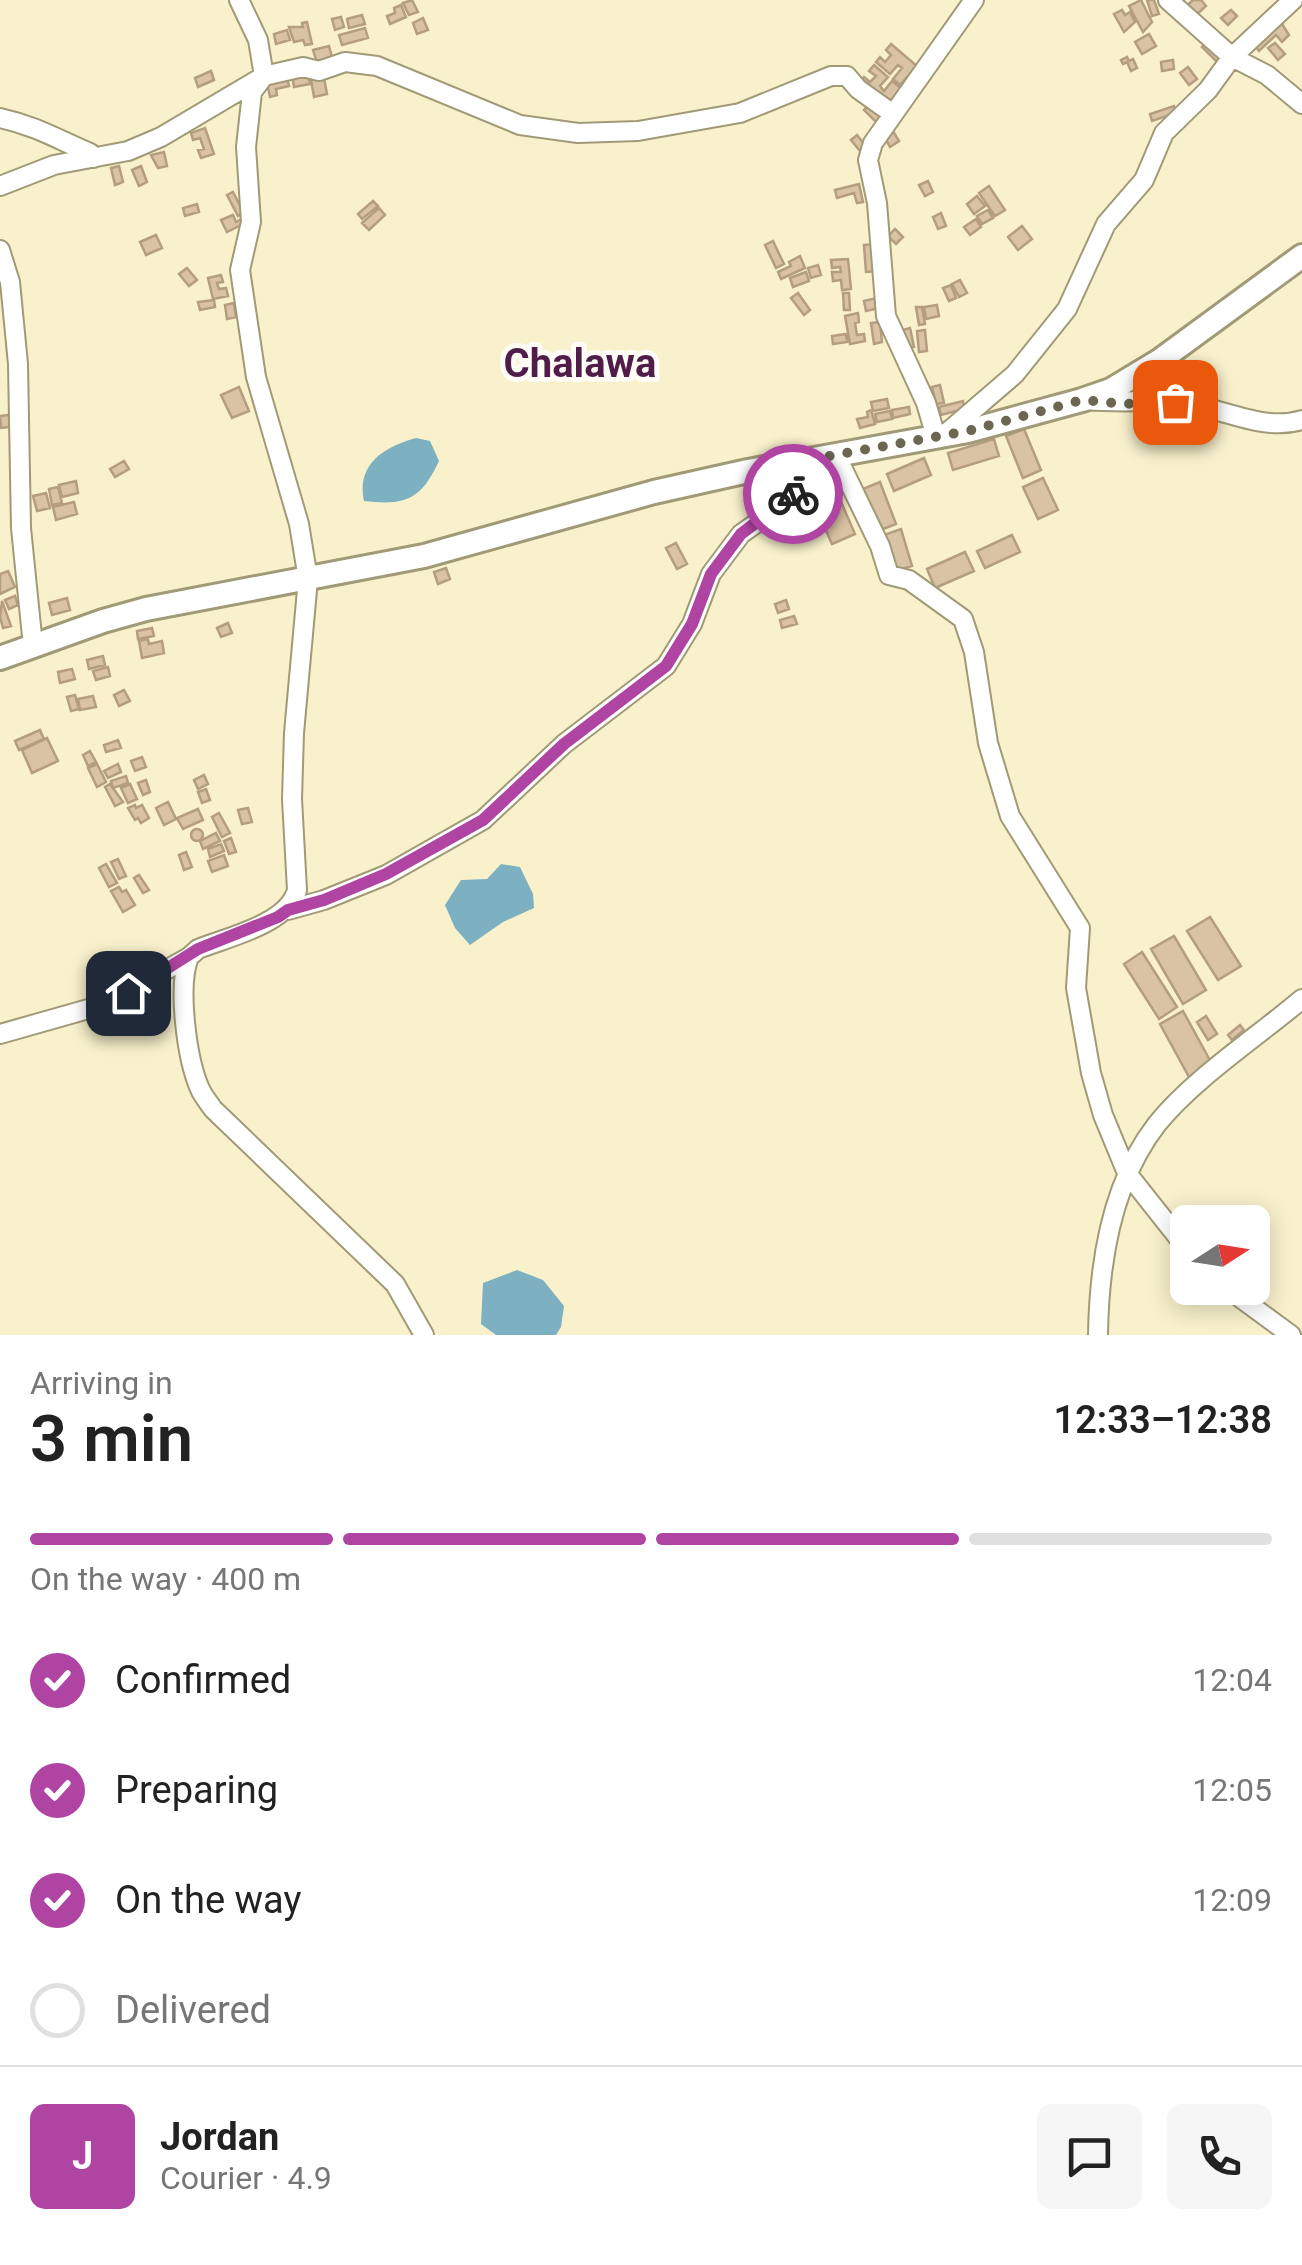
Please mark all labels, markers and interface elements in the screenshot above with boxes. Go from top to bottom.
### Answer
district label: Chalawa [504,340,656,387]
pin [1133,360,1218,445]
icon: bag [1148,375,1203,430]
courier [743,444,843,544]
icon: bike [766,467,821,522]
pin [86,951,171,1036]
icon: home [101,966,156,1021]
north arrow [1170,1205,1270,1305]
map controls [1170,1205,1270,1305]
text: Arriving in [30,1364,173,1402]
text: 12:33–12:38 [1053,1398,1272,1442]
text: 3 min [30,1401,193,1477]
text: On the way · 400 m [30,1560,301,1598]
icon: check [30,1653,85,1708]
text: Confirmed [115,1658,291,1702]
text: 12:04 [1192,1661,1272,1699]
icon: check [30,1763,85,1818]
text: Preparing [115,1768,278,1812]
text: 12:05 [1192,1771,1272,1809]
icon: check [30,1873,85,1928]
text: On the way [115,1878,301,1922]
text: 12:09 [1192,1881,1272,1919]
text: Delivered [115,1988,271,2032]
button: chat [1037,2104,1142,2209]
button: phone [1167,2104,1272,2209]
text: Jordan [160,2115,279,2159]
text: J [72,2134,93,2178]
text: Courier · 4.9 [160,2159,332,2197]

